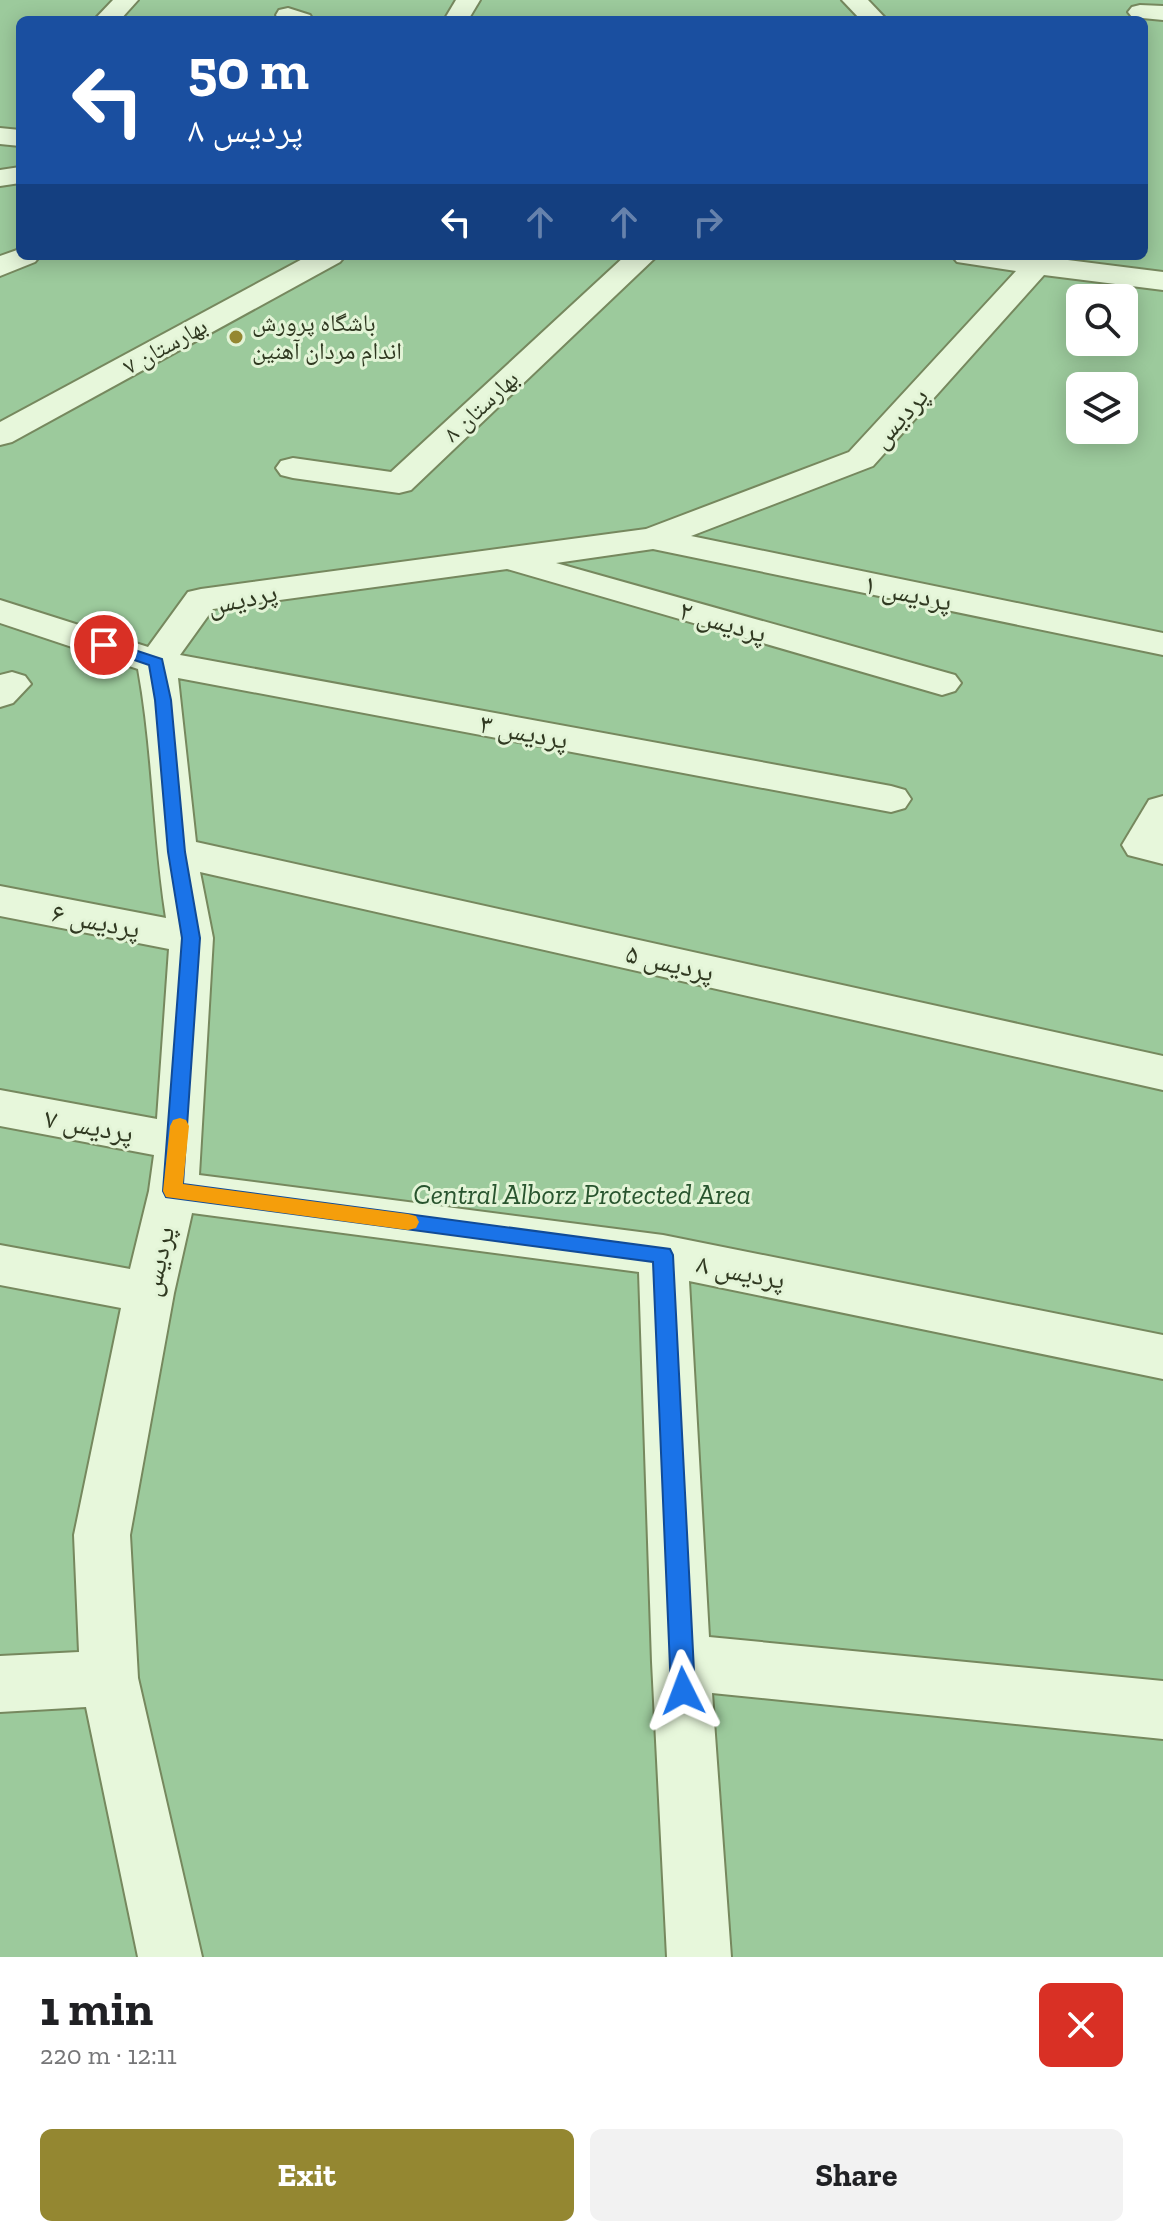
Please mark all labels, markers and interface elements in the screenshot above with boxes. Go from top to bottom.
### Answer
text: 50 m [188,36,309,103]
icon: left [56,48,160,152]
text: پردیس ۸ [188,108,303,151]
icon: left [434,200,478,244]
icon: ahead [518,200,562,244]
icon: ahead [602,200,646,244]
icon: right [686,200,730,244]
map controls [1066,284,1138,444]
button: search [1066,284,1138,356]
place label: باشگاه پرورش اندام مردان آهنین [252,308,402,367]
street label: بهارستان ۷ [118,311,212,381]
marker: باشگاه پرورش اندام مردان آهنین [227,328,245,346]
street label: بهارستان ۸ [437,364,524,448]
button: layers [1066,372,1138,444]
street label: پردیس [863,380,936,455]
street label: پردیس ۱ [860,567,955,619]
street label: پردیس [204,575,280,623]
street label: پردیس ۲ [675,593,770,651]
pin [70,611,138,679]
icon: arrive [82,623,126,667]
street label: پردیس ۳ [477,707,571,757]
street label: پردیس ۶ [49,896,143,946]
street label: پردیس ۵ [622,936,717,990]
street label: پردیس ۷ [42,1101,136,1151]
park label: Central Alborz Protected Area [413,1178,751,1211]
street label: پردیس [133,1223,182,1299]
street label: پردیس ۸ [694,1247,788,1297]
position arrow [641,1649,725,1733]
text: 1 min [40,1980,153,2037]
button: close [1039,1983,1123,2067]
text: 220 m · 12:11 [40,2039,177,2071]
button: Exit [40,2129,574,2221]
button: Share [590,2129,1123,2221]

